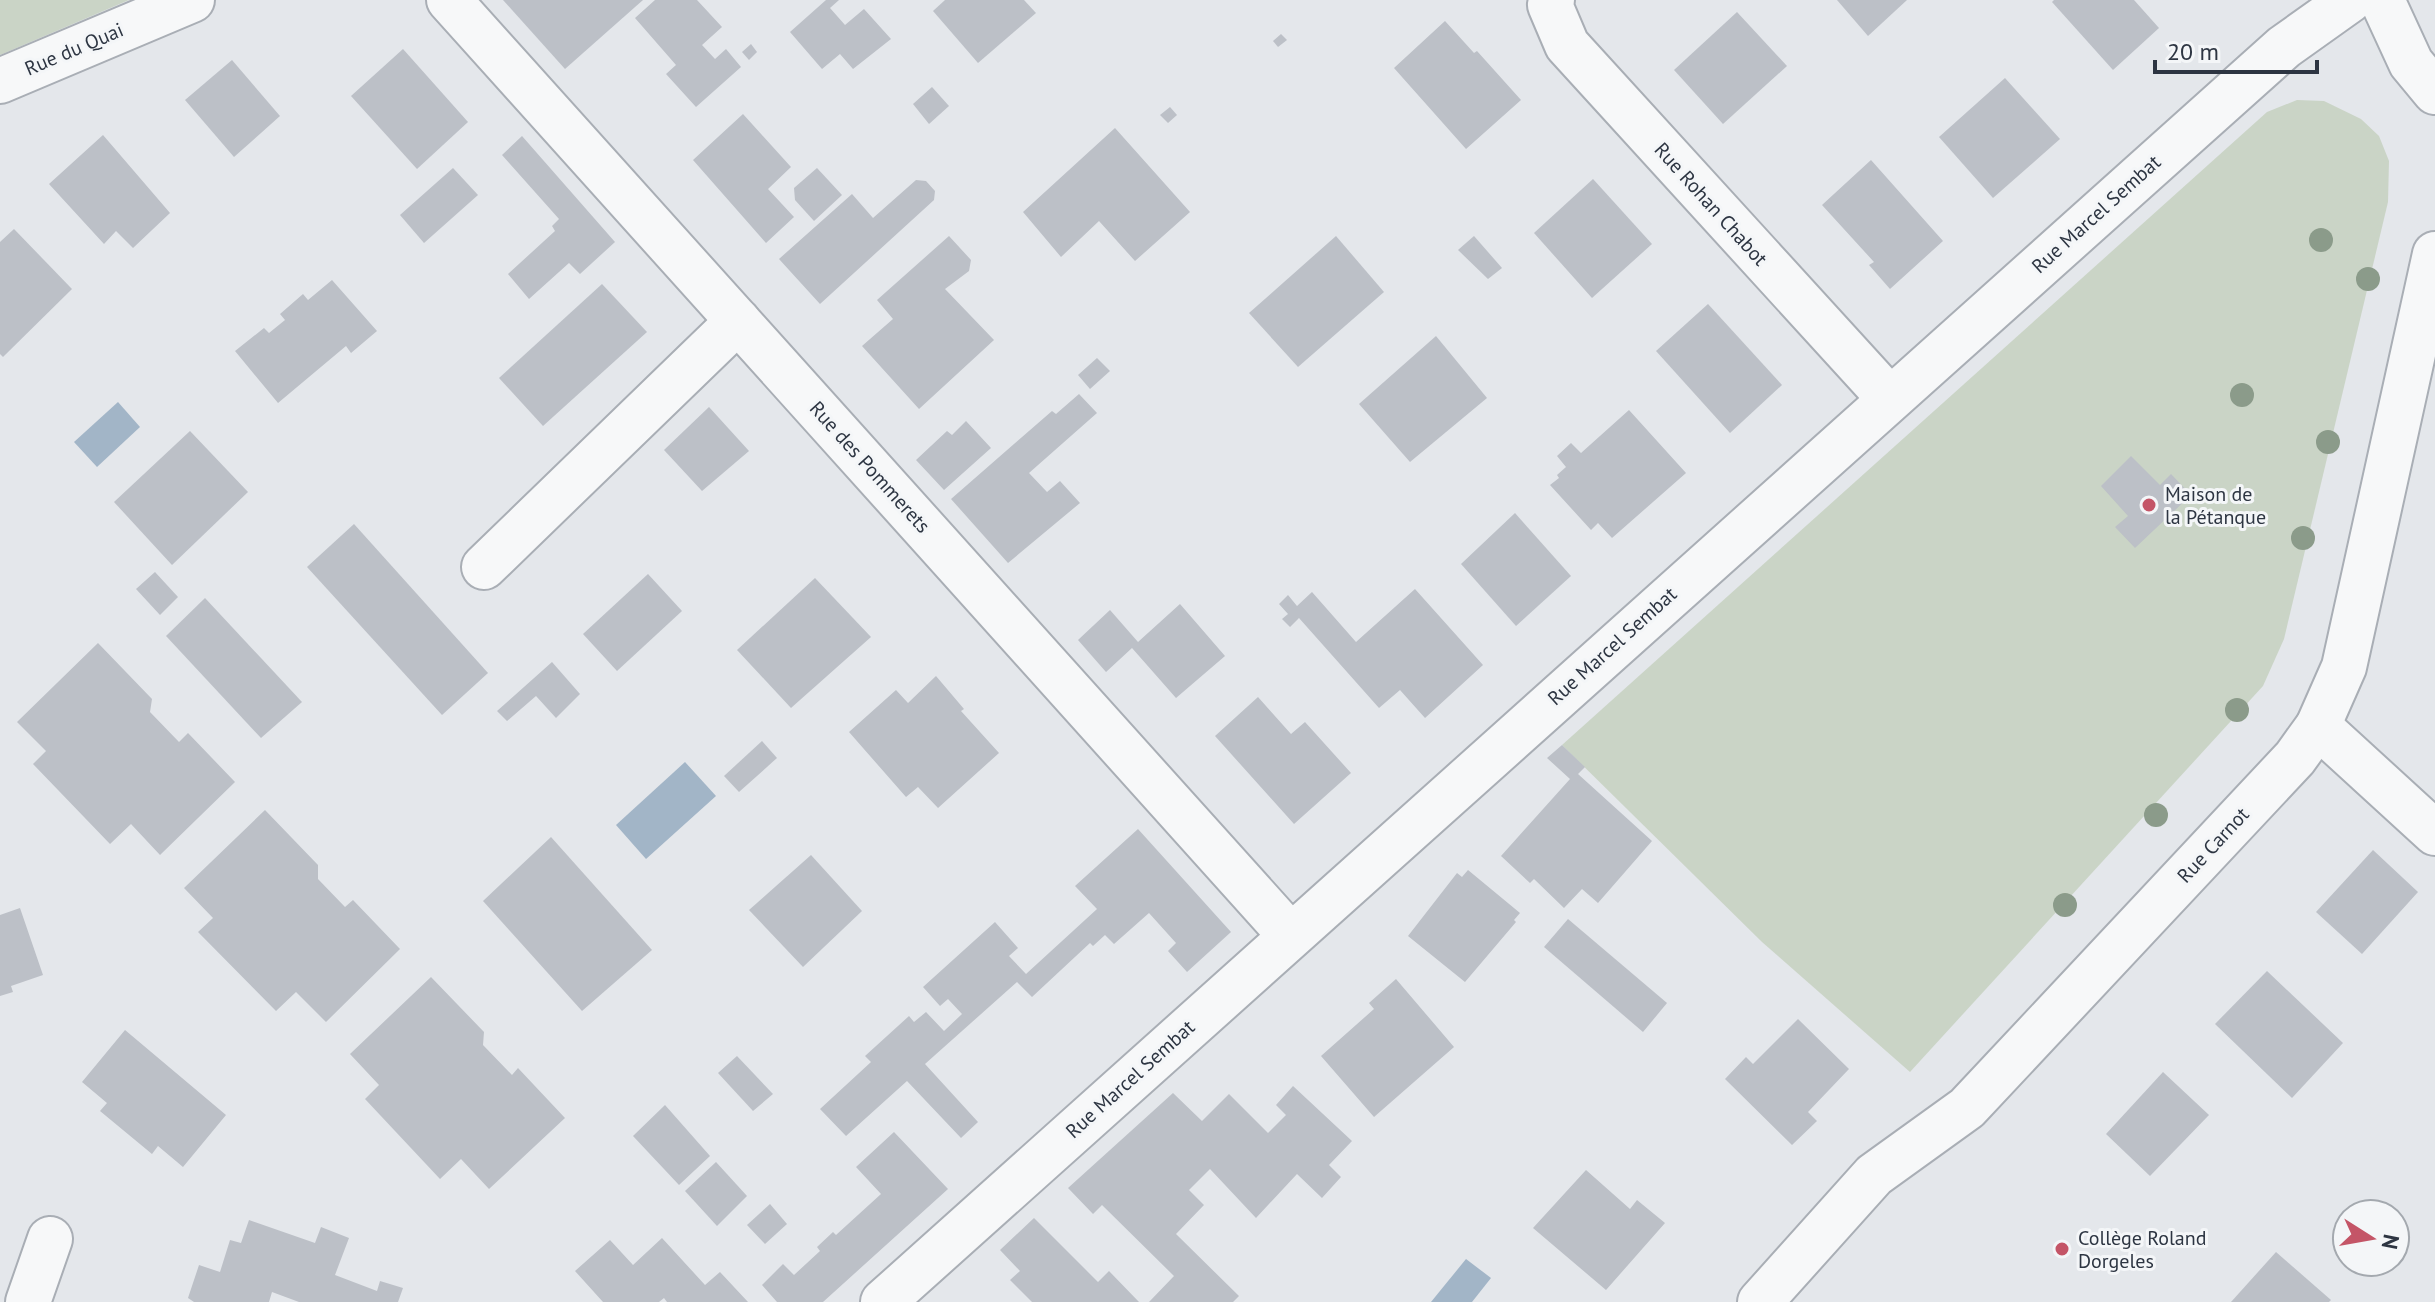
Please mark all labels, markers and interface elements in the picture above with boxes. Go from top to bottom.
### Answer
street label: Rue du Quai [21,17,127,81]
scale bar [2155,24,2317,74]
text: 20 m [2167,36,2219,67]
street label: Rue Rohan Chabot [1649,137,1773,271]
street label: Rue Marcel Sembat [2026,149,2166,279]
street label: Rue des Pommerets [804,396,936,538]
place label: Maison de la Pétanque [2165,481,2266,530]
marker: Maison de la Pétanque [2140,496,2158,514]
street label: Rue Marcel Sembat [1542,581,1682,711]
street label: Rue Carnot [2171,802,2255,888]
street label: Rue Marcel Sembat [1060,1014,1200,1144]
north arrow [2331,1198,2411,1278]
place label: Collège Roland Dorgeles [2078,1225,2206,1274]
text: N [2376,1232,2406,1252]
marker: Collège Roland Dorgeles [2053,1240,2071,1258]

